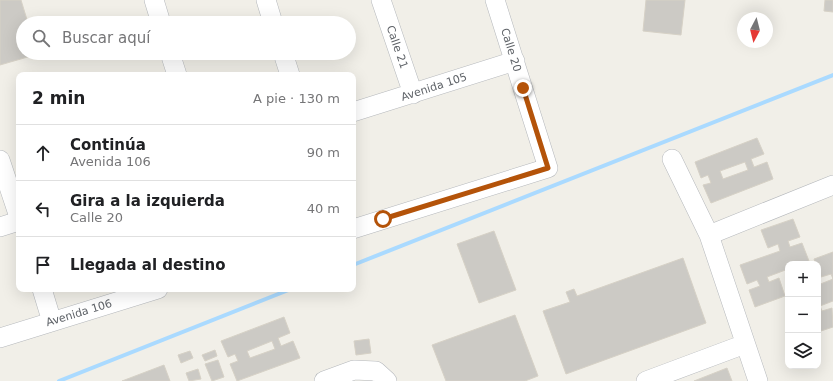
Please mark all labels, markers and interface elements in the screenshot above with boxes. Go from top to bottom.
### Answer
north arrow [737,12,773,48]
search box [16,16,356,60]
street label: Calle 21 [384,24,410,70]
icon: search [30,27,52,49]
street label: Calle 20 [498,27,524,73]
text: Buscar aquí [62,29,150,47]
street label: Avenida 105 [399,70,469,104]
route end [514,79,532,97]
text: 2 min [32,88,85,108]
text: A pie · 130 m [253,91,340,106]
text: Continúa [70,136,146,154]
icon: ahead [32,142,54,164]
text: 90 m [307,145,340,160]
text: Avenida 106 [70,154,151,169]
text: Gira a la izquierda [70,192,225,210]
icon: left [32,198,54,220]
text: 40 m [307,201,340,216]
text: Calle 20 [70,210,123,225]
route start [374,210,392,228]
icon: arrive [32,254,54,276]
text: Llegada al destino [70,256,225,274]
map controls [785,261,821,369]
button: + [785,261,821,297]
street label: Avenida 106 [44,297,114,329]
button: − [785,297,821,333]
button: layers [785,333,821,369]

